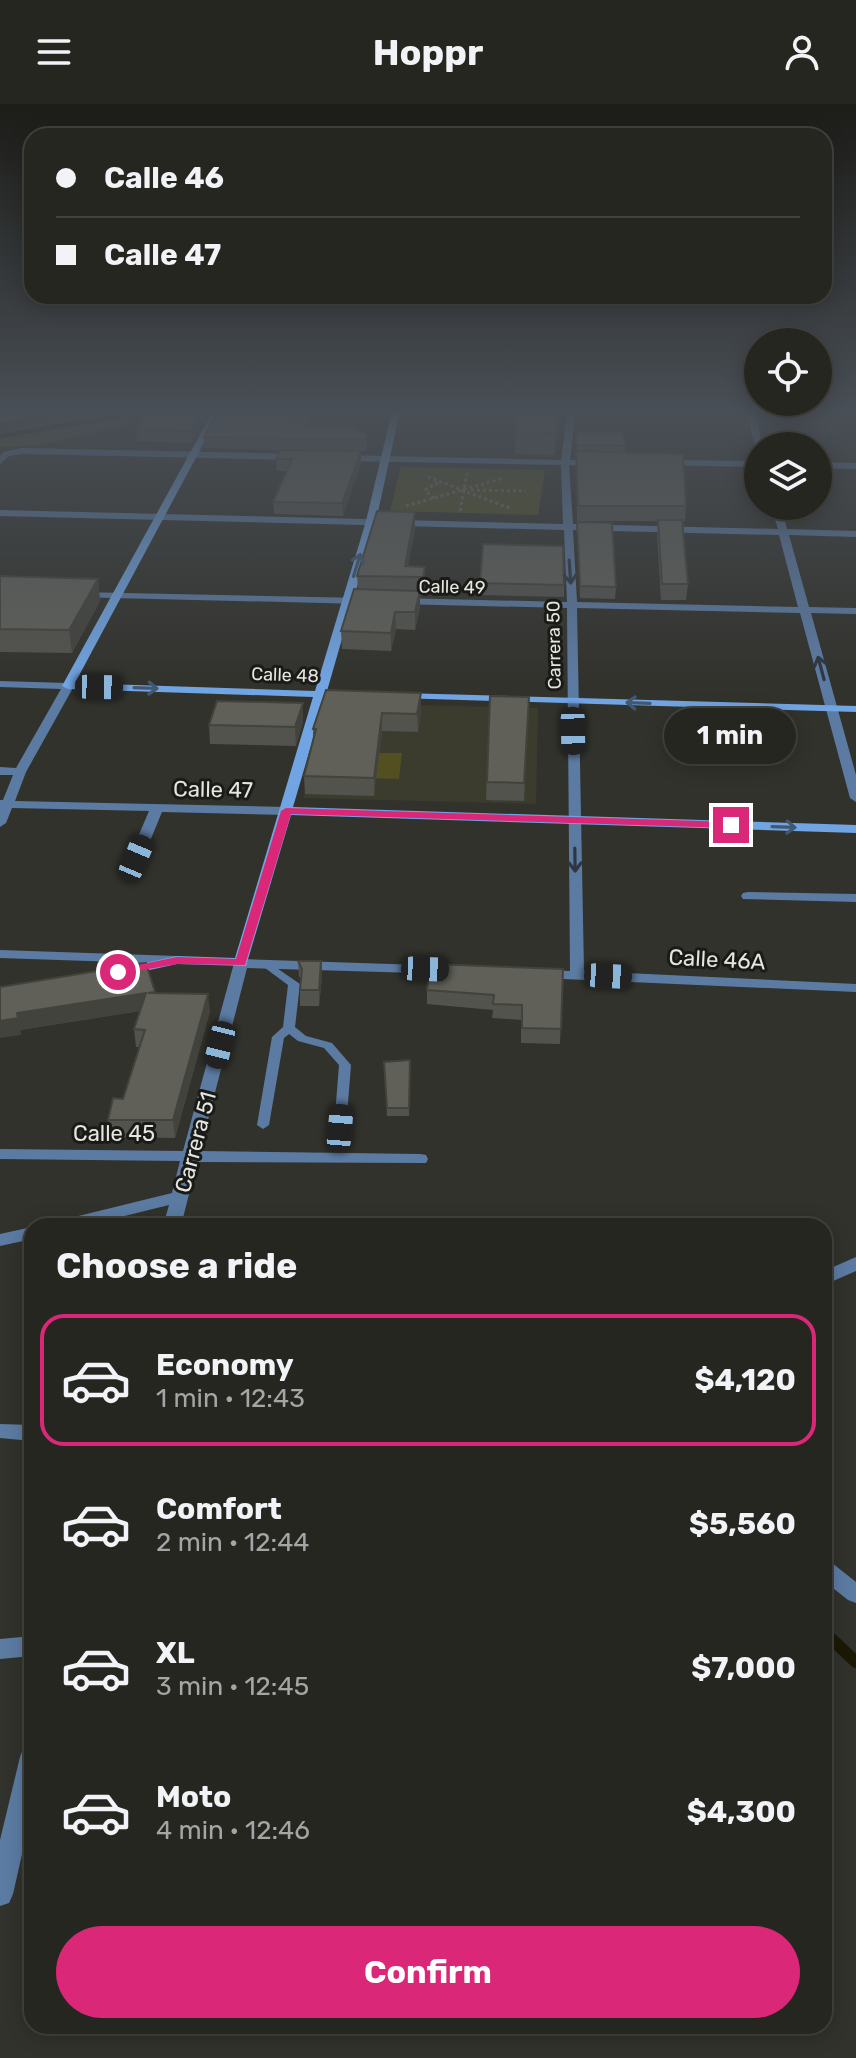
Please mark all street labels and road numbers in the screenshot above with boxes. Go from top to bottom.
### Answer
street label: Calle 49 [418,575,486,599]
street label: Carrera 50 [542,600,566,690]
street label: Calle 48 [251,663,319,687]
street label: Calle 47 [173,775,253,804]
street label: Calle 46A [668,943,766,976]
street label: Carrera 51 [169,1089,222,1196]
street label: Calle 45 [73,1120,155,1147]

